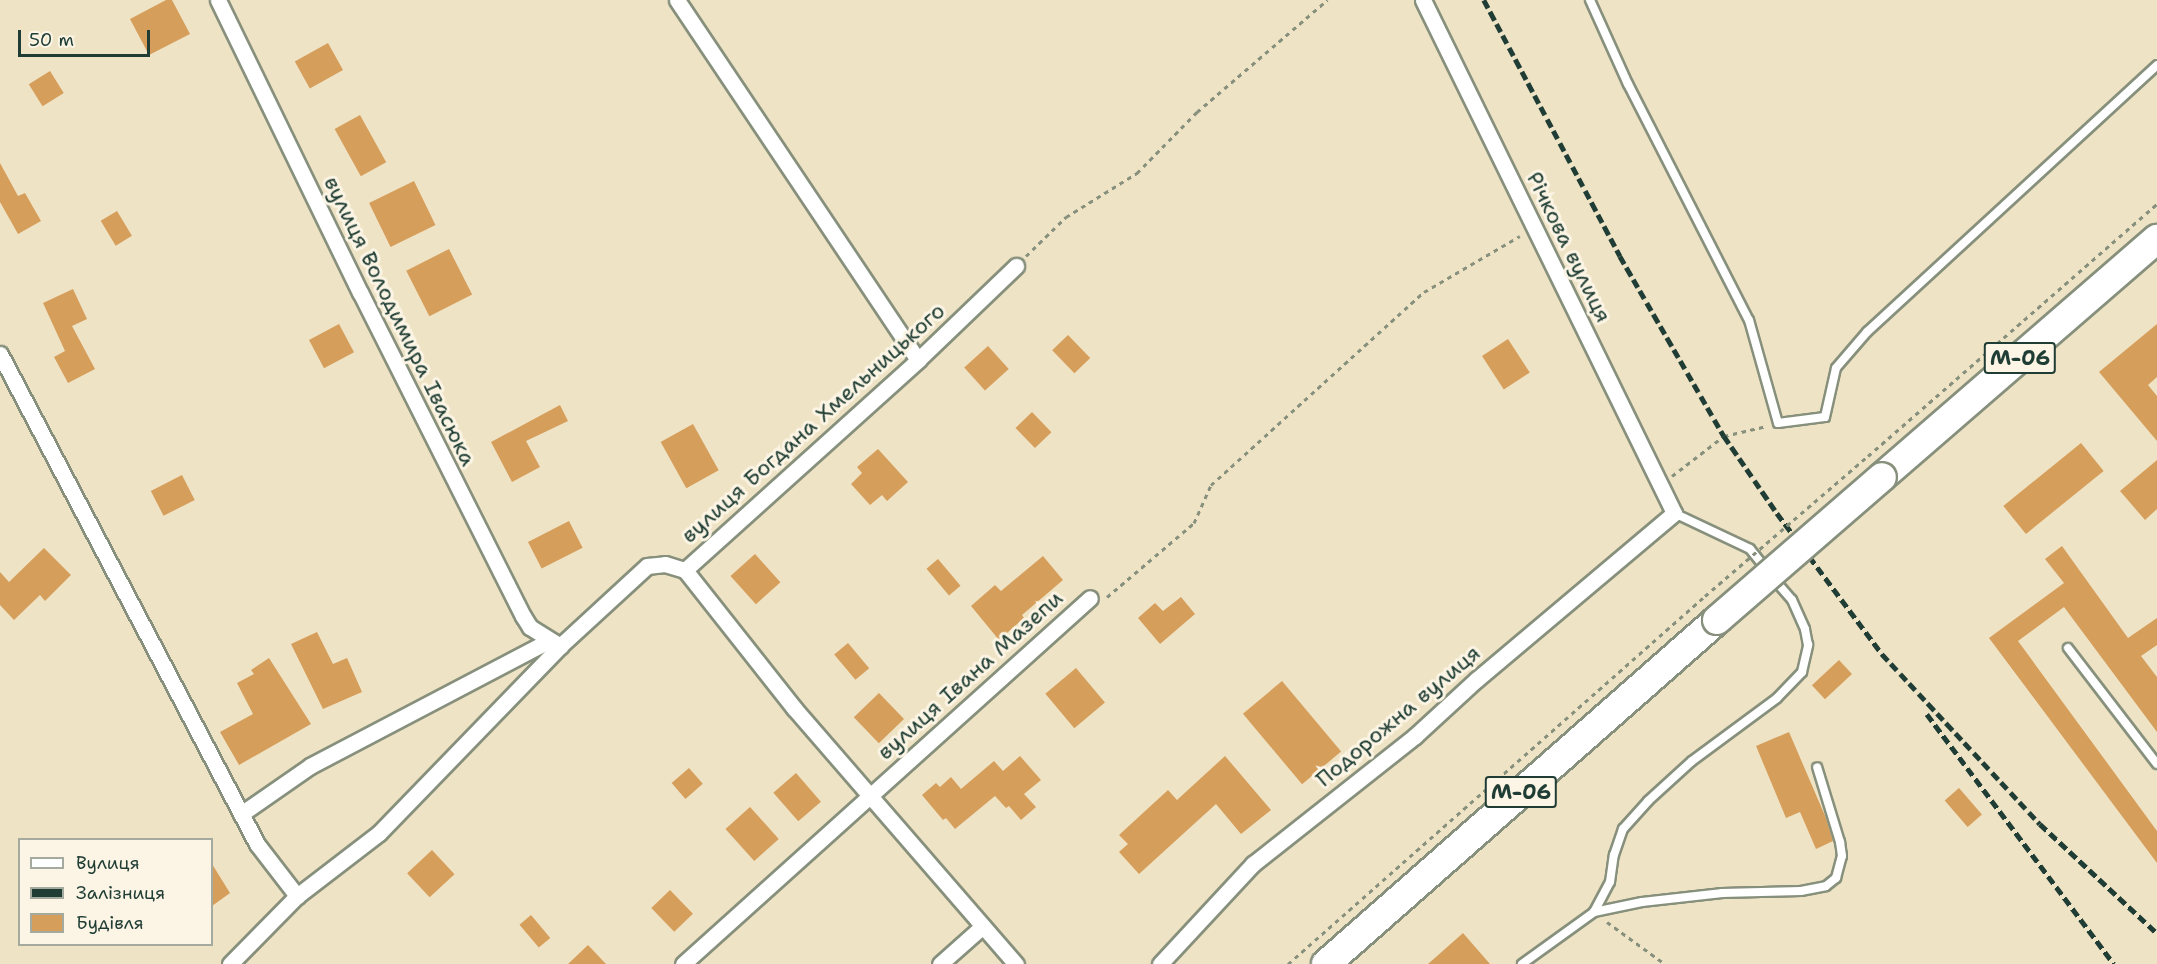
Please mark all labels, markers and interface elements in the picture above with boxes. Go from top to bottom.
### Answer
scale bar [21,18,153,56]
text: 50 m [29,28,74,52]
street label: Річкова вулиця [1521,167,1617,327]
street label: вулиця Володимира Івасюка [318,172,482,470]
street label: вулиця Богдана Хмельницького [676,298,950,548]
road number: М-06 [1982,340,2058,376]
street label: вулиця Івана Мазепи [872,585,1068,765]
street label: Подорожна вулиця [1310,640,1486,792]
road number: М-06 [1484,774,1558,810]
legend [18,838,213,946]
text: Вулиця [76,851,140,875]
text: Залізниця [76,881,165,905]
text: Будівля [76,911,144,935]

